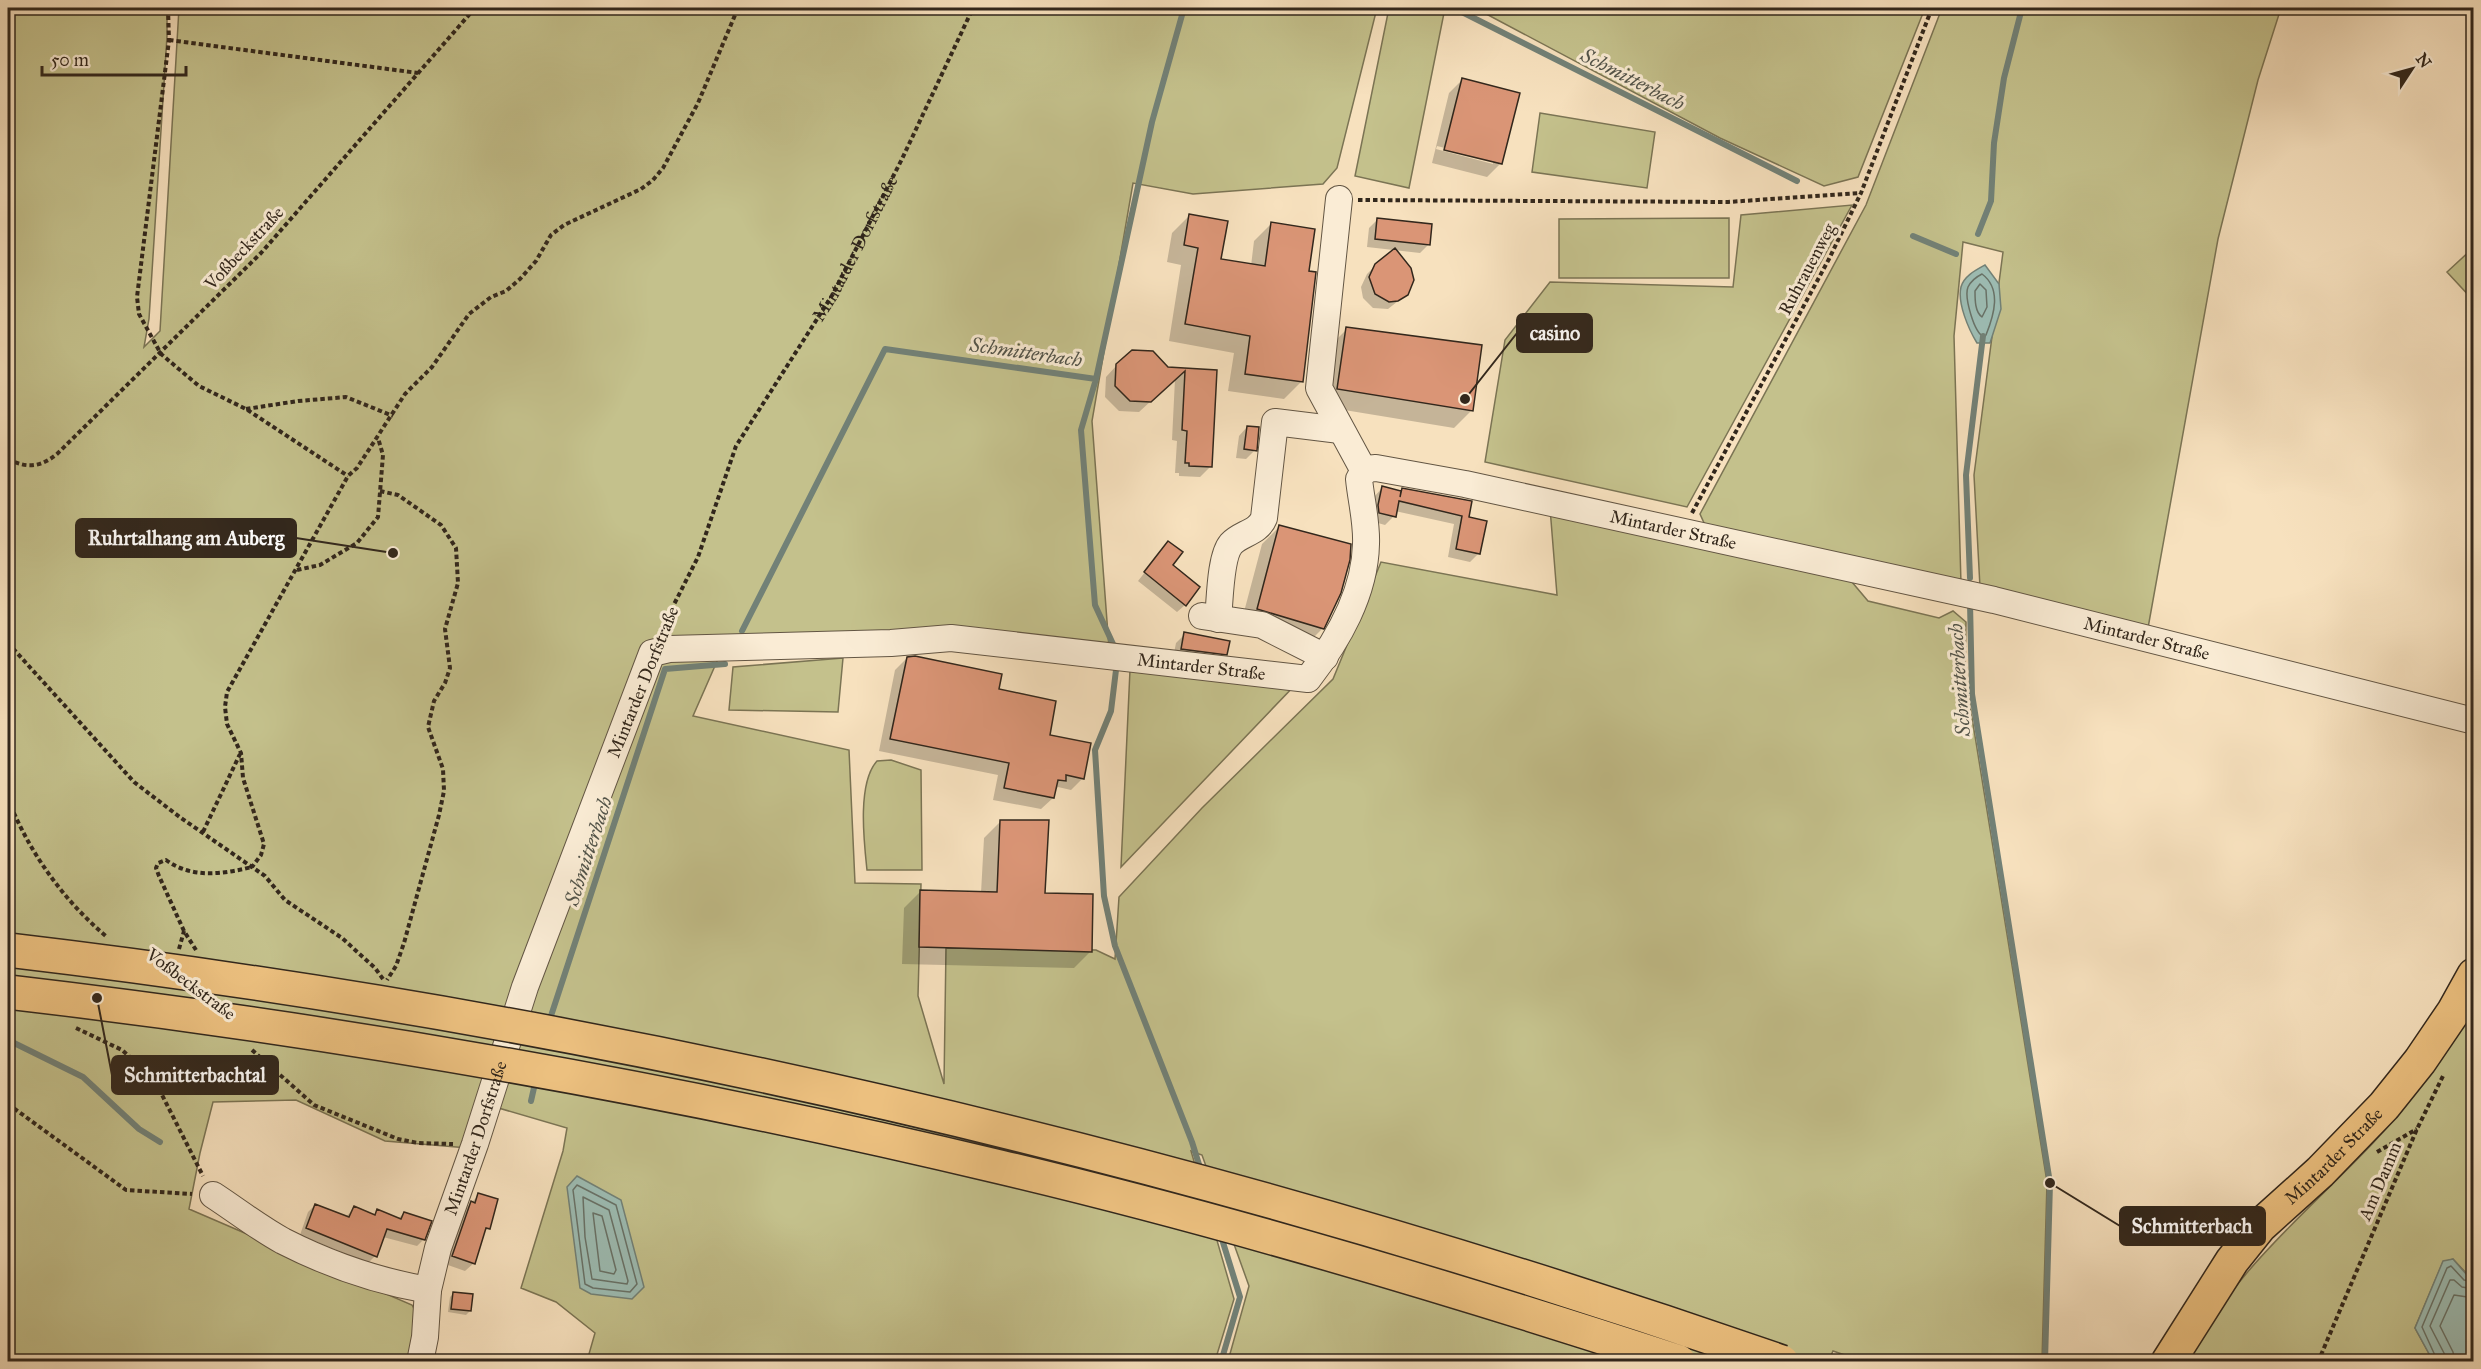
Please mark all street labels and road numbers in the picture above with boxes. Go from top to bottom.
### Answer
street label: Mintarder Dorfstraße [807,172,903,325]
street label: Voßbeckstraße [199,202,288,295]
street label: Ruhrauenweg [1774,219,1841,319]
street label: Mintarder Straße [1608,505,1738,554]
street label: Mintarder Dorfstraße [603,603,683,761]
street label: Mintarder Straße [2082,612,2212,665]
street label: Mintarder Straße [1136,648,1267,685]
street label: Voßbeckstraße [141,943,240,1025]
street label: Mintarder Dorfstraße [440,1058,512,1218]
street label: Mintarder Straße [2280,1103,2387,1209]
street label: Am Damm [2353,1138,2406,1225]

